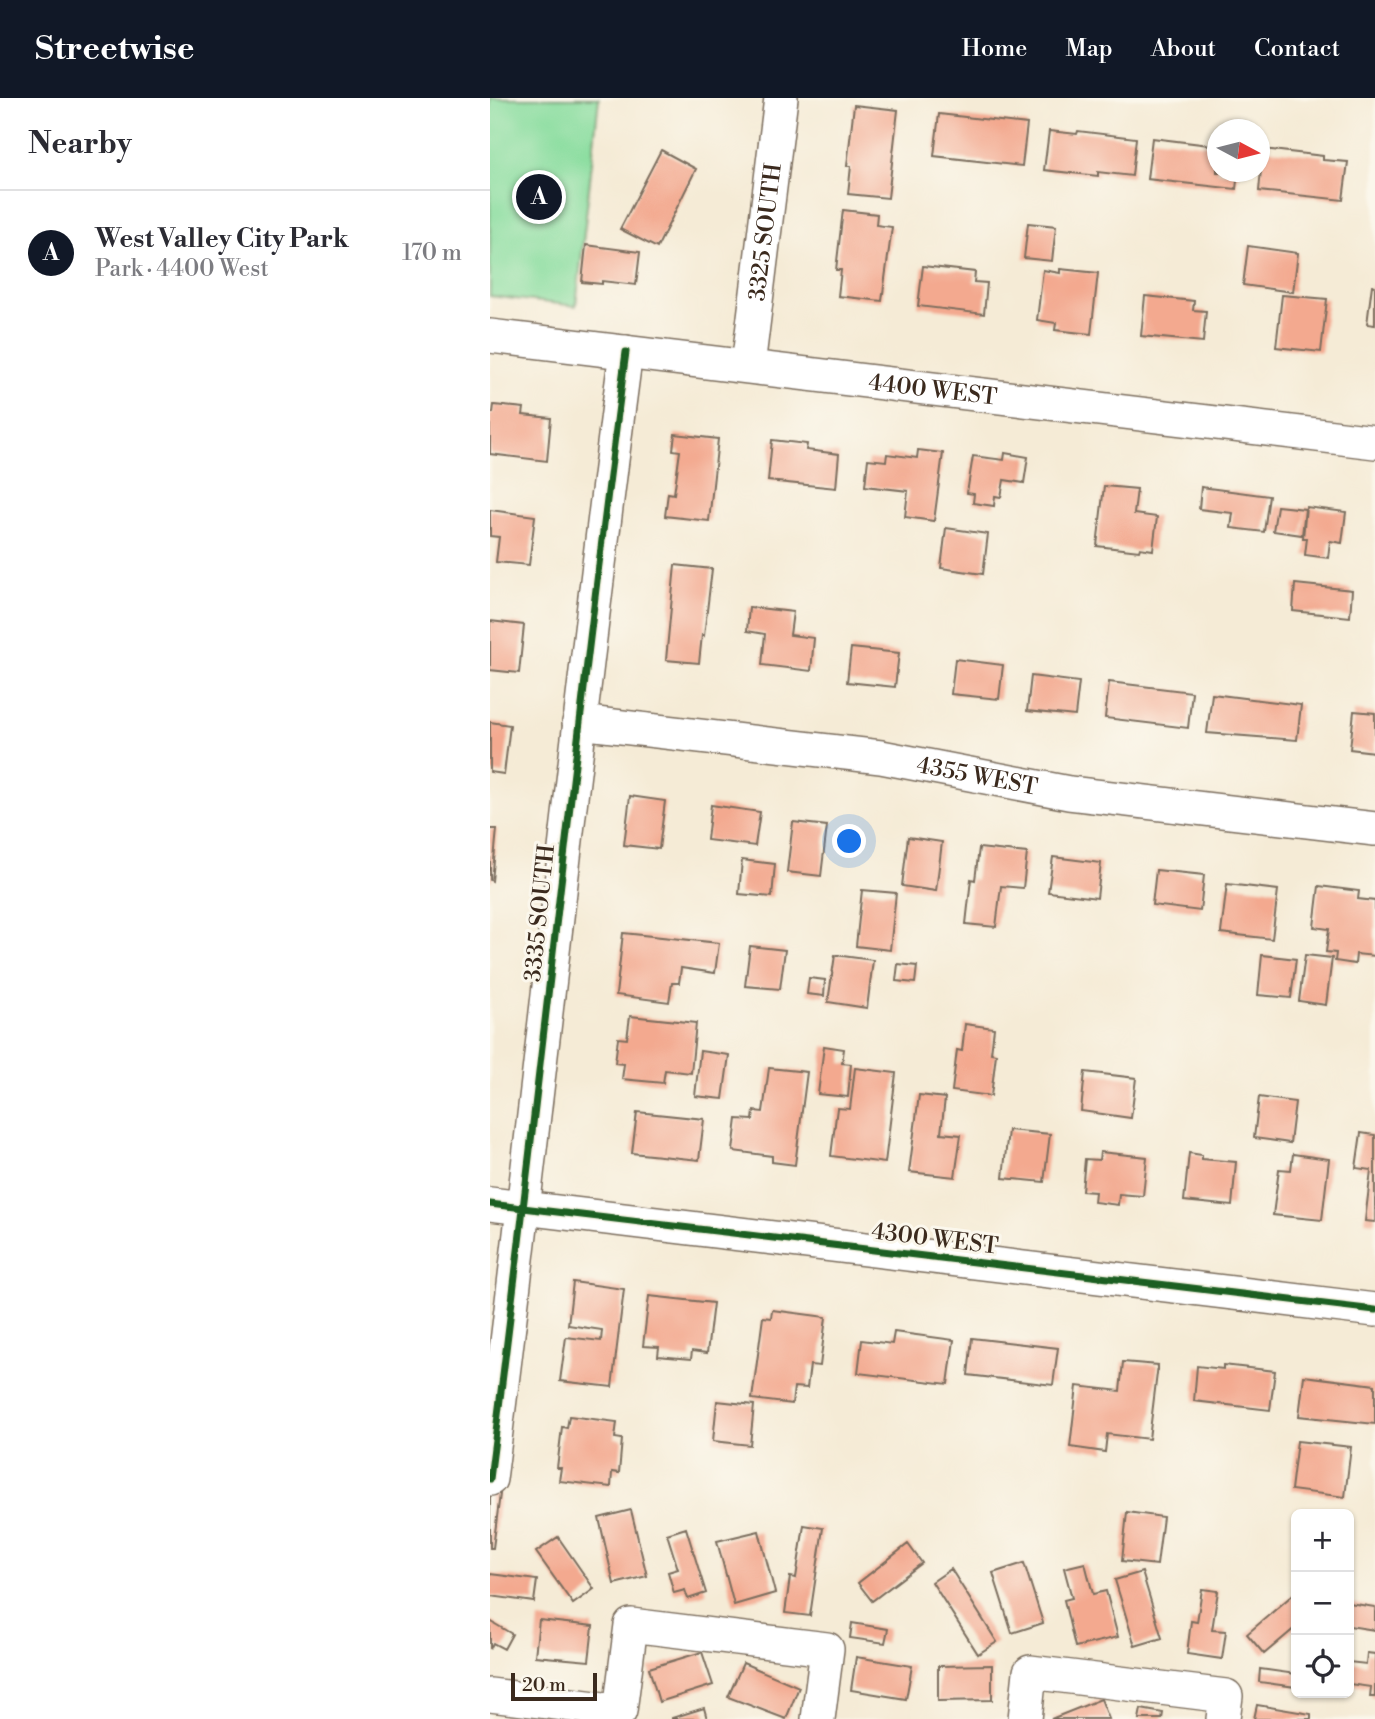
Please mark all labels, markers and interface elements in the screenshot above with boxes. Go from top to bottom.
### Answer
text: Streetwise [35,29,195,70]
text: Home [962,34,1027,64]
text: Map [1065,34,1113,64]
text: About [1151,34,1216,64]
text: Contact [1254,34,1340,64]
north arrow [1207,119,1270,182]
text: Nearby [28,125,132,163]
street label: 3325 SOUTH [743,161,788,303]
pin: A [516,171,562,223]
text: West Valley City Park [95,223,349,255]
text: A [43,239,59,267]
text: 170 m [402,239,462,267]
text: Park · 4400 West [95,255,269,283]
street label: 4400 WEST [867,368,999,412]
street label: 4355 WEST [914,751,1040,802]
your location [832,824,866,858]
street label: 3335 SOUTH [519,842,561,983]
street label: 4300 WEST [870,1217,1000,1261]
map controls [1291,1509,1354,1698]
button: + [1291,1509,1354,1572]
button: − [1291,1572,1354,1635]
button: locate [1291,1635,1354,1698]
scale bar [511,1670,597,1702]
text: 20 m [522,1673,566,1697]

